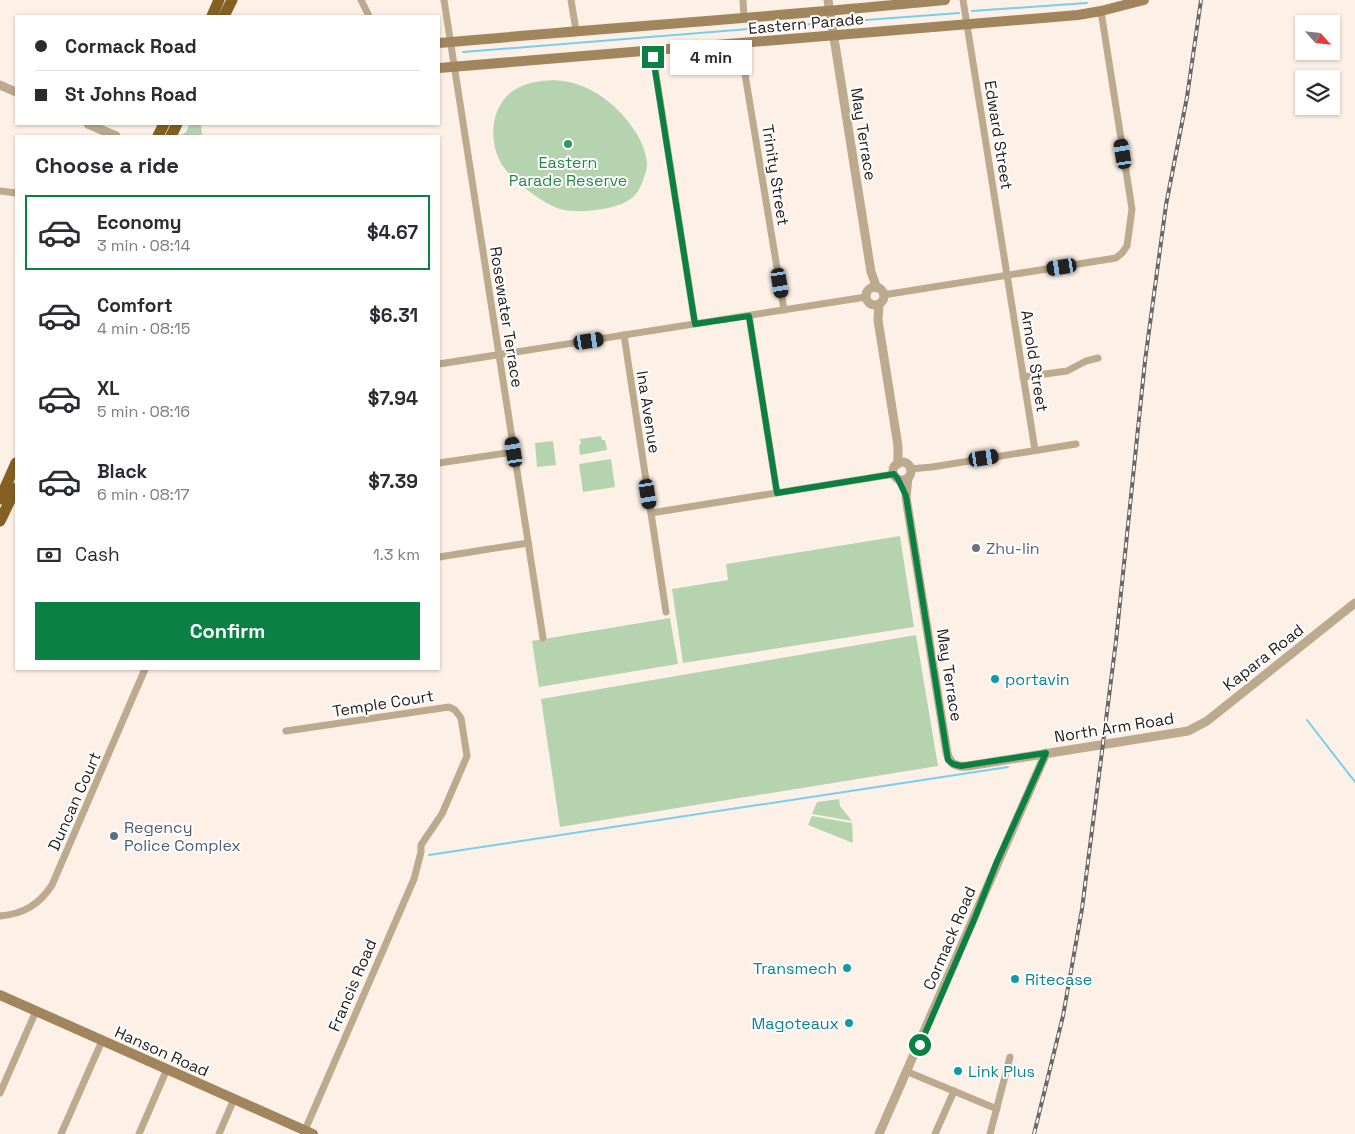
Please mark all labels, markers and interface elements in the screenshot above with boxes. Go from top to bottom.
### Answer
street label: Eastern Parade [747,8,865,39]
north arrow [1295,15,1340,60]
map controls [1295,15,1340,115]
text: Cormack Road [65,34,197,59]
callout: 4 min [670,40,753,74]
route end [642,46,664,68]
text: 4 min [690,47,732,68]
button: layers [1295,70,1340,115]
street label: Edward Street [980,79,1018,191]
text: St Johns Road [65,82,197,107]
street label: May Terrace [846,86,881,182]
street label: Trinity Street [757,123,794,227]
marker: Eastern Parade Reserve [562,138,574,150]
car [1113,138,1132,170]
text: Choose a ride [35,151,179,179]
place label: Eastern Parade Reserve [509,152,627,191]
icon: car [37,210,82,255]
text: Economy [97,210,181,235]
text: $4.67 [367,220,418,245]
text: 3 min · 08:14 [97,235,190,256]
street label: Rosewater Terrace [485,245,528,389]
car [1046,257,1077,277]
car [770,267,789,299]
icon: car [37,293,82,338]
text: Comfort [97,293,173,318]
text: $6.31 [369,303,418,328]
street label: Arnold Street [1016,309,1053,414]
text: 4 min · 08:15 [97,318,190,339]
car [573,331,604,351]
street label: Ina Avenue [632,369,665,455]
icon: car [37,376,82,421]
text: XL [97,376,120,401]
text: $7.94 [368,386,418,411]
text: 5 min · 08:16 [97,401,190,422]
car [504,436,523,468]
car [968,448,999,468]
icon: car [37,459,82,504]
text: Black [97,459,147,484]
text: $7.39 [368,469,418,494]
car [638,478,657,510]
text: 6 min · 08:17 [97,484,190,505]
place label: Zhu-lin [986,538,1040,559]
icon: cash [35,541,63,569]
text: Cash [75,542,120,567]
marker: Zhu-lin [970,542,982,554]
text: 1.3 km [373,544,420,565]
button: Confirm [35,602,420,660]
street label: Kapara Road [1219,619,1308,695]
street label: May Terrace [932,627,967,723]
place label: portavin [1005,669,1070,690]
marker: portavin [989,673,1001,685]
street label: Temple Court [331,685,435,722]
street label: North Arm Road [1053,708,1175,747]
street label: Duncan Court [43,748,106,854]
place label: Regency Police Complex [124,817,241,856]
marker: Regency Police Complex [108,830,120,842]
street label: Cormack Road [918,883,981,993]
street label: Francis Road [324,936,381,1035]
place label: Transmech [753,958,837,979]
marker: Transmech [841,962,853,974]
place label: Ritecase [1025,969,1092,990]
marker: Ritecase [1009,973,1021,985]
place label: Magoteaux [752,1013,839,1034]
marker: Magoteaux [843,1017,855,1029]
street label: Hanson Road [111,1021,212,1082]
route start [909,1034,931,1056]
place label: Link Plus [968,1061,1035,1082]
marker: Link Plus [952,1065,964,1077]

